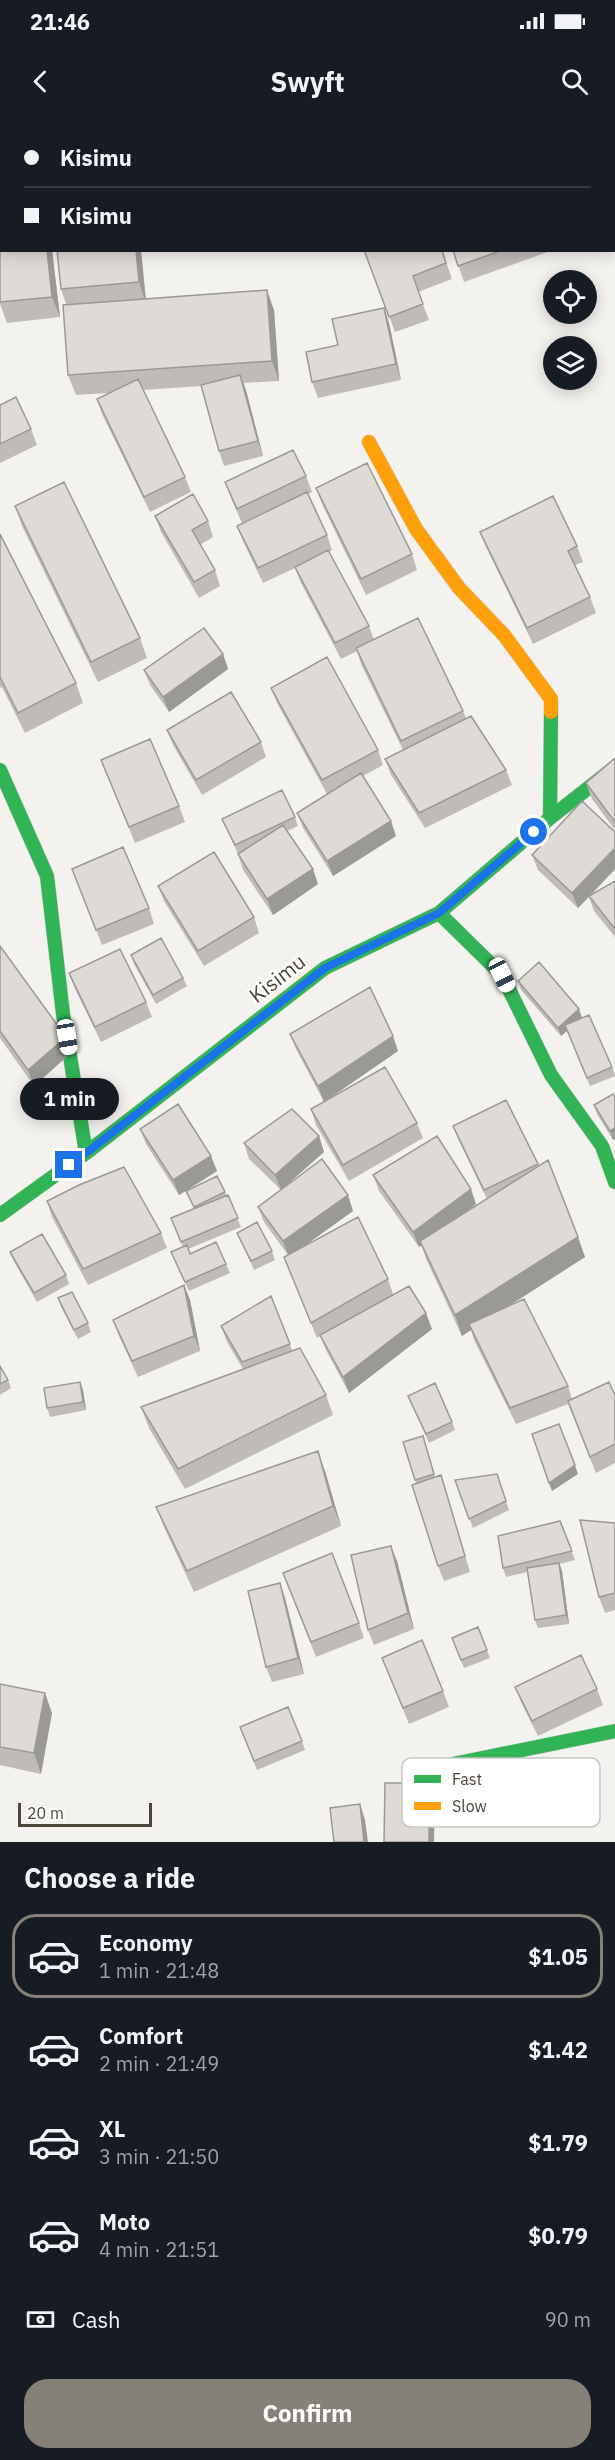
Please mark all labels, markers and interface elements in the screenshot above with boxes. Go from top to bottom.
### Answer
text: 21:46 [30,7,90,36]
text: Swyft [270,64,345,99]
icon: back [24,65,57,98]
icon: search [558,65,591,98]
text: Kisimu [60,143,132,172]
text: Kisimu [60,201,132,230]
map controls [543,270,597,390]
button: locate [543,270,597,324]
button: layers [543,336,597,390]
route start [520,818,547,845]
street label: Kisimu [243,947,311,1009]
car [486,955,518,995]
car [55,1018,79,1056]
callout: 1 min [20,1078,118,1120]
text: 1 min [43,1085,96,1112]
route end [55,1151,82,1178]
legend [402,1758,600,1827]
text: Fast [452,1769,482,1789]
text: Slow [452,1796,487,1816]
scale bar [18,1800,152,1828]
text: 20 m [27,1803,64,1823]
text: Choose a ride [24,1860,195,1895]
text: Economy [99,1928,193,1957]
icon: car [27,1929,81,1983]
text: $1.05 [528,1942,588,1971]
text: 1 min · 21:48 [99,1957,219,1984]
text: Comfort [99,2021,183,2050]
icon: car [27,2022,81,2076]
text: $1.42 [528,2035,588,2064]
text: 2 min · 21:49 [99,2050,219,2077]
text: XL [99,2114,125,2143]
icon: car [27,2115,81,2169]
text: $1.79 [528,2128,588,2157]
text: 3 min · 21:50 [99,2143,219,2170]
text: Moto [99,2207,150,2236]
icon: car [27,2208,81,2262]
text: $0.79 [528,2221,588,2250]
text: 4 min · 21:51 [99,2236,219,2263]
icon: cash [24,2303,57,2336]
text: Cash [72,2305,121,2334]
text: 90 m [545,2306,591,2333]
button: Confirm [24,2379,591,2448]

